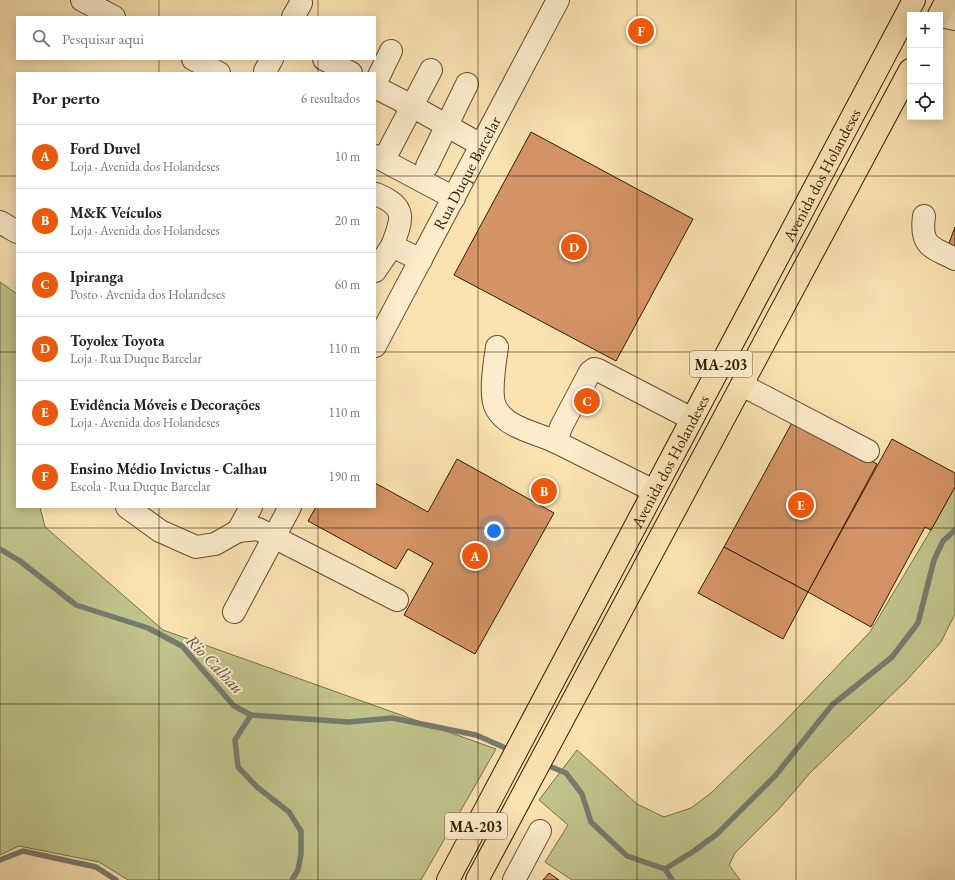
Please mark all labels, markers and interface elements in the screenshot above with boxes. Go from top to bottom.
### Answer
map controls [907,12,943,120]
button: + [907,12,943,48]
search box [16,16,376,60]
pin: F [628,16,654,46]
icon: search [30,27,52,49]
text: Pesquisar aqui [62,29,144,48]
button: − [907,48,943,84]
button: locate [907,84,943,120]
text: Por perto [32,87,100,109]
text: 6 resultados [301,90,360,107]
street label: Avenida dos Holandeses [777,105,865,246]
street label: Rua Duque Barcelar [428,112,506,233]
text: Ford Duvel [70,139,140,158]
text: A [40,148,50,165]
text: 10 m [335,148,360,165]
text: Loja · Avenida dos Holandeses [70,158,220,175]
text: M&K Veículos [70,203,162,222]
text: B [41,212,49,229]
text: 20 m [335,212,360,229]
text: Loja · Avenida dos Holandeses [70,222,220,239]
pin: D [561,232,587,262]
text: Ipiranga [70,267,124,286]
text: C [40,276,50,293]
text: 60 m [335,276,360,293]
text: Posto · Avenida dos Holandeses [70,286,225,303]
text: Toyolex Toyota [70,331,165,350]
text: D [40,340,50,357]
text: 110 m [329,340,360,357]
text: Loja · Rua Duque Barcelar [70,350,202,367]
road number: MA-203 [690,351,752,377]
pin: C [574,386,600,416]
street label: Avenida dos Holandeses [626,391,714,532]
text: Evidência Móveis e Decorações [70,395,260,414]
text: E [41,404,49,421]
text: 110 m [329,404,360,421]
text: Loja · Avenida dos Holandeses [70,414,220,431]
text: Ensino Médio Invictus - Calhau [70,459,267,478]
text: F [41,468,49,485]
text: 190 m [329,468,360,485]
pin: B [531,476,557,506]
text: Escola · Rua Duque Barcelar [70,478,211,495]
pin: E [788,490,814,520]
your location [484,521,504,541]
pin: A [462,541,488,571]
water label: Rio Calhau [181,630,249,698]
road number: MA-203 [445,813,507,839]

